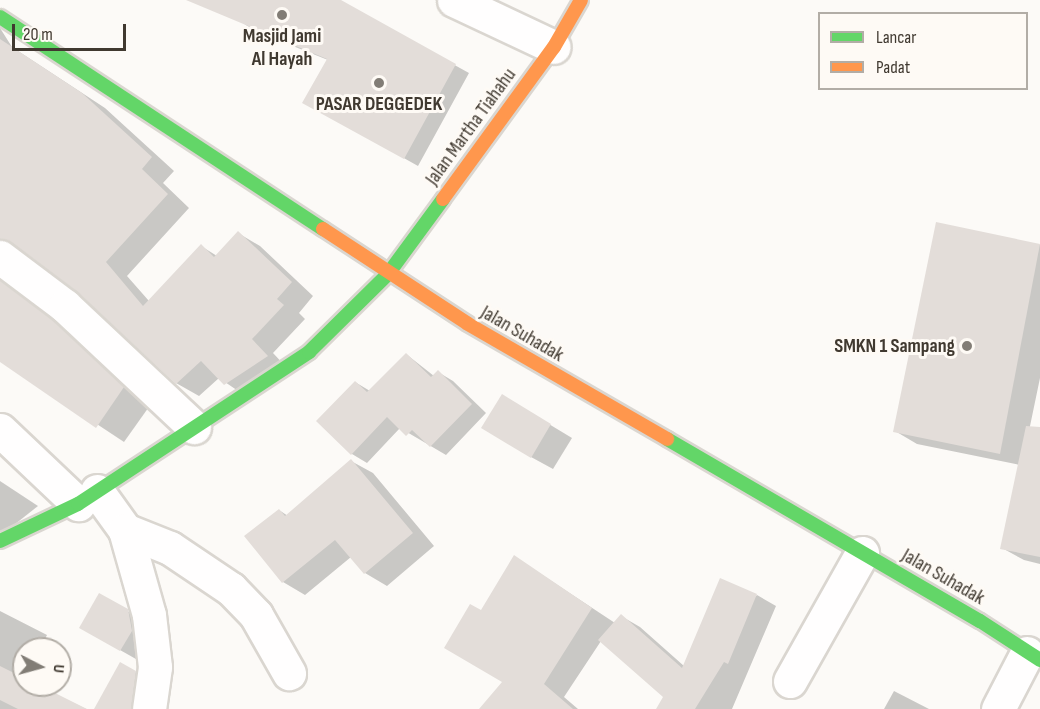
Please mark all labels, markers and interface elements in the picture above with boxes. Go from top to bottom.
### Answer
marker: Masjid Jami Al Hayah [275,8,289,22]
scale bar [15,12,129,50]
legend [818,12,1028,90]
text: 20 m [23,24,53,45]
place label: Masjid Jami Al Hayah [243,24,321,71]
text: Lancar [876,27,916,48]
text: Padat [876,57,910,78]
street label: Jalan Martha Tiahahu [421,64,521,190]
marker: PASAR DEGGEDEK [372,76,386,90]
place label: PASAR DEGGEDEK [316,92,442,116]
street label: Jalan Suhadak [476,301,568,367]
place label: SMKN 1 Sampang [834,334,955,358]
marker: SMKN 1 Sampang [960,339,974,353]
street label: Jalan Suhadak [897,544,989,610]
north arrow [12,637,72,697]
text: U [49,664,68,674]

